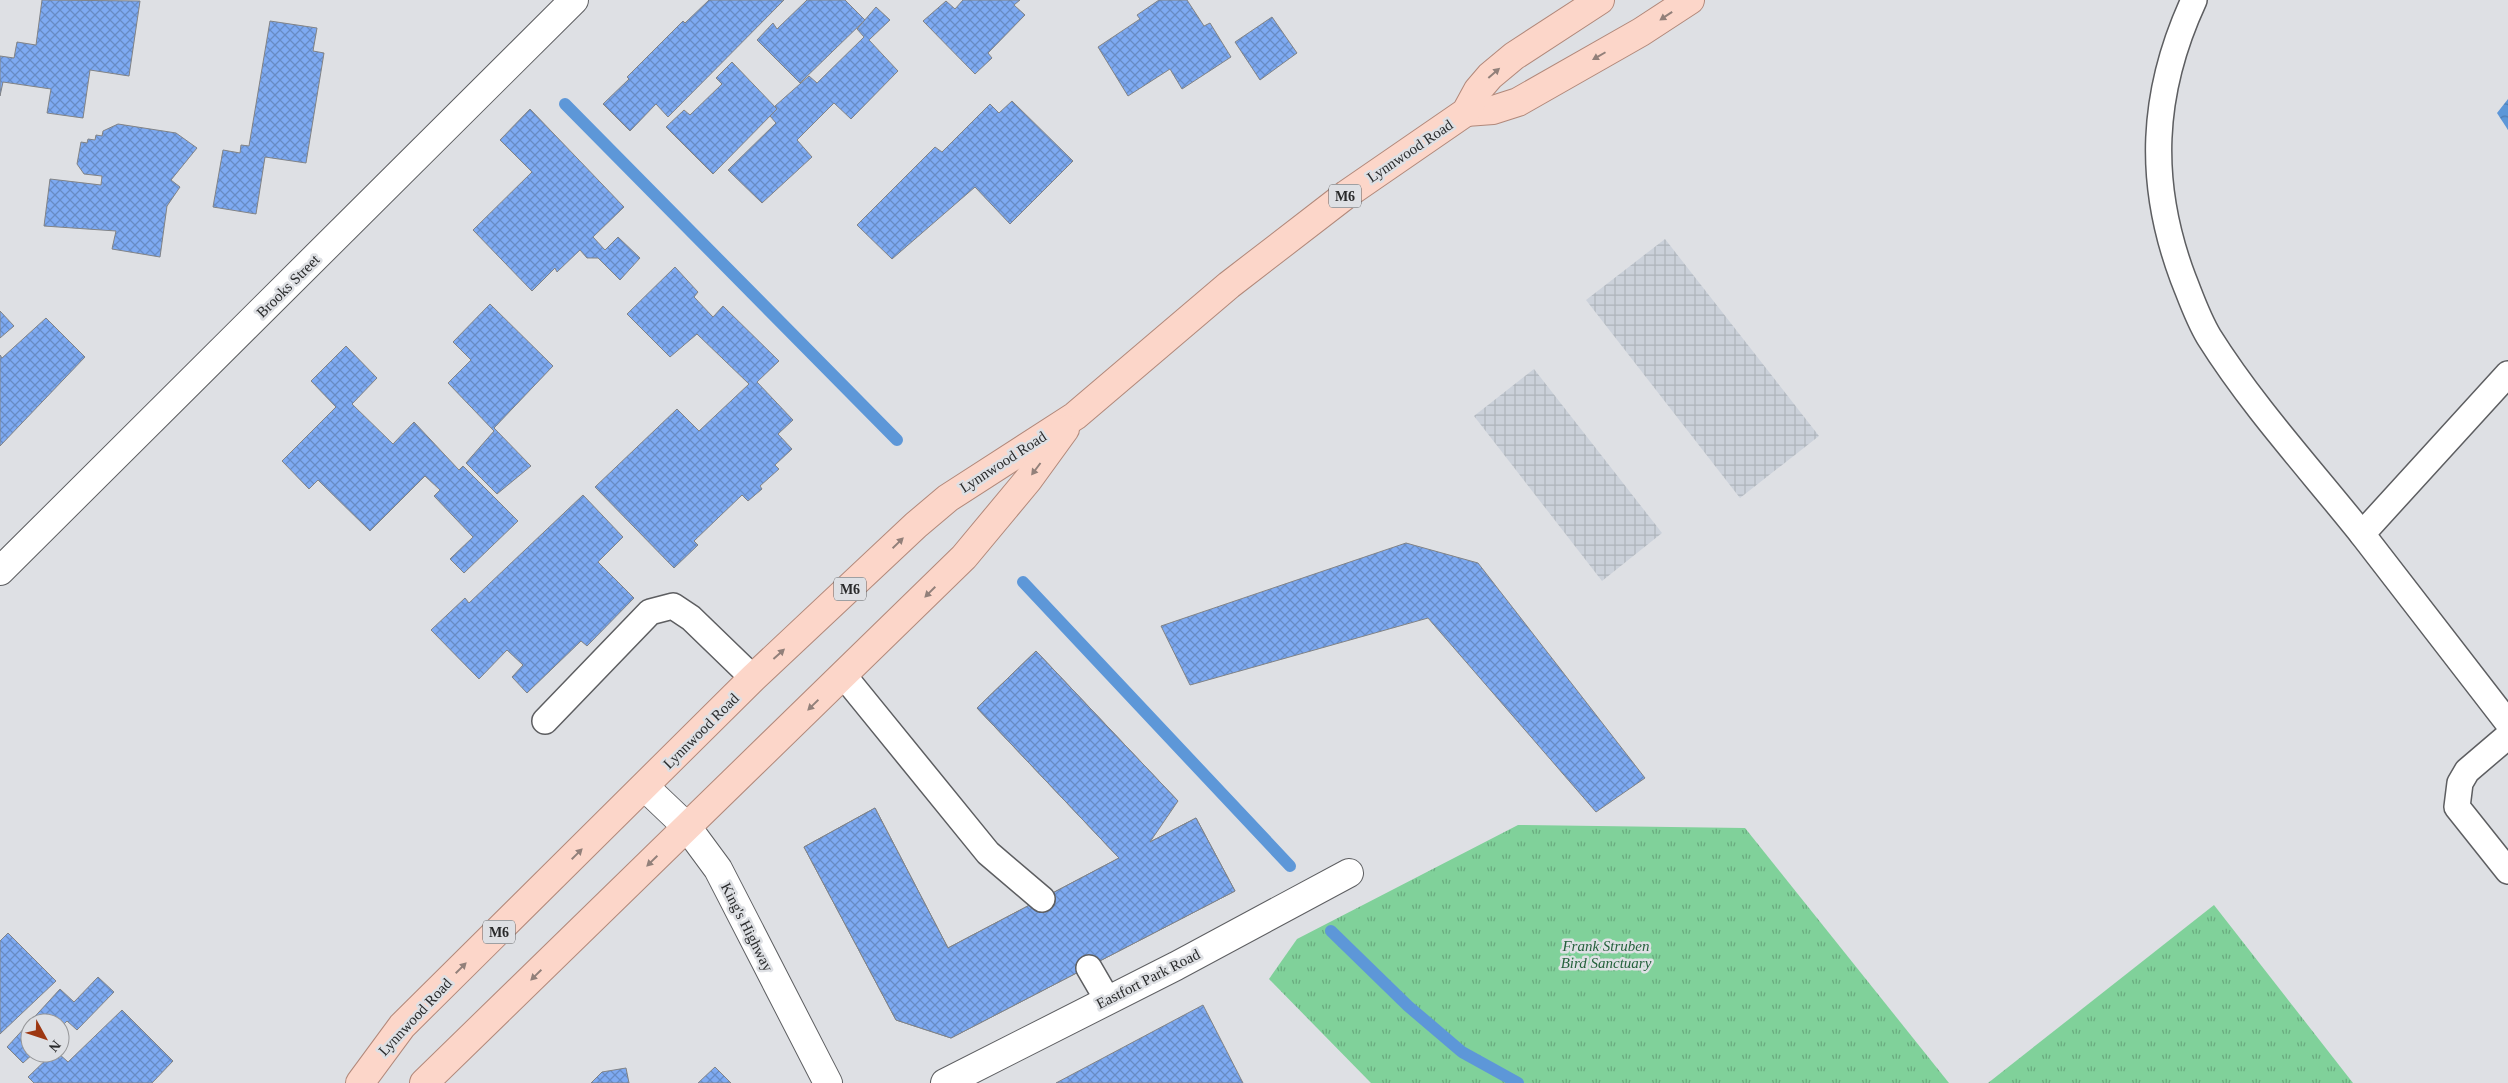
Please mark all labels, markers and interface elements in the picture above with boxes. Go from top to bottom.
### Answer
one-way arrow [1659,11,1672,21]
one-way arrow [1592,52,1606,61]
one-way arrow [1487,67,1499,79]
street label: Lynnwood Road [1364,116,1456,185]
road number: M6 [1329,185,1361,208]
street label: Brooks Street [253,251,323,321]
street label: Lynnwood Road [957,428,1050,496]
one-way arrow [1030,462,1041,475]
one-way arrow [891,537,903,549]
road number: M6 [834,578,866,600]
one-way arrow [924,585,936,597]
one-way arrow [773,649,786,660]
street label: Lynnwood Road [660,690,742,772]
one-way arrow [808,699,820,711]
one-way arrow [571,848,583,860]
one-way arrow [647,855,659,867]
street label: King's Highway [718,880,776,974]
road number: M6 [483,920,515,944]
park label: Frank Struben Bird Sanctuary [1561,938,1652,971]
street label: Eastfort Park Road [1094,946,1203,1012]
one-way arrow [455,962,467,974]
one-way arrow [531,969,543,981]
street label: Lynnwood Road [375,975,455,1059]
north arrow [20,1013,70,1063]
text: N [46,1037,64,1055]

